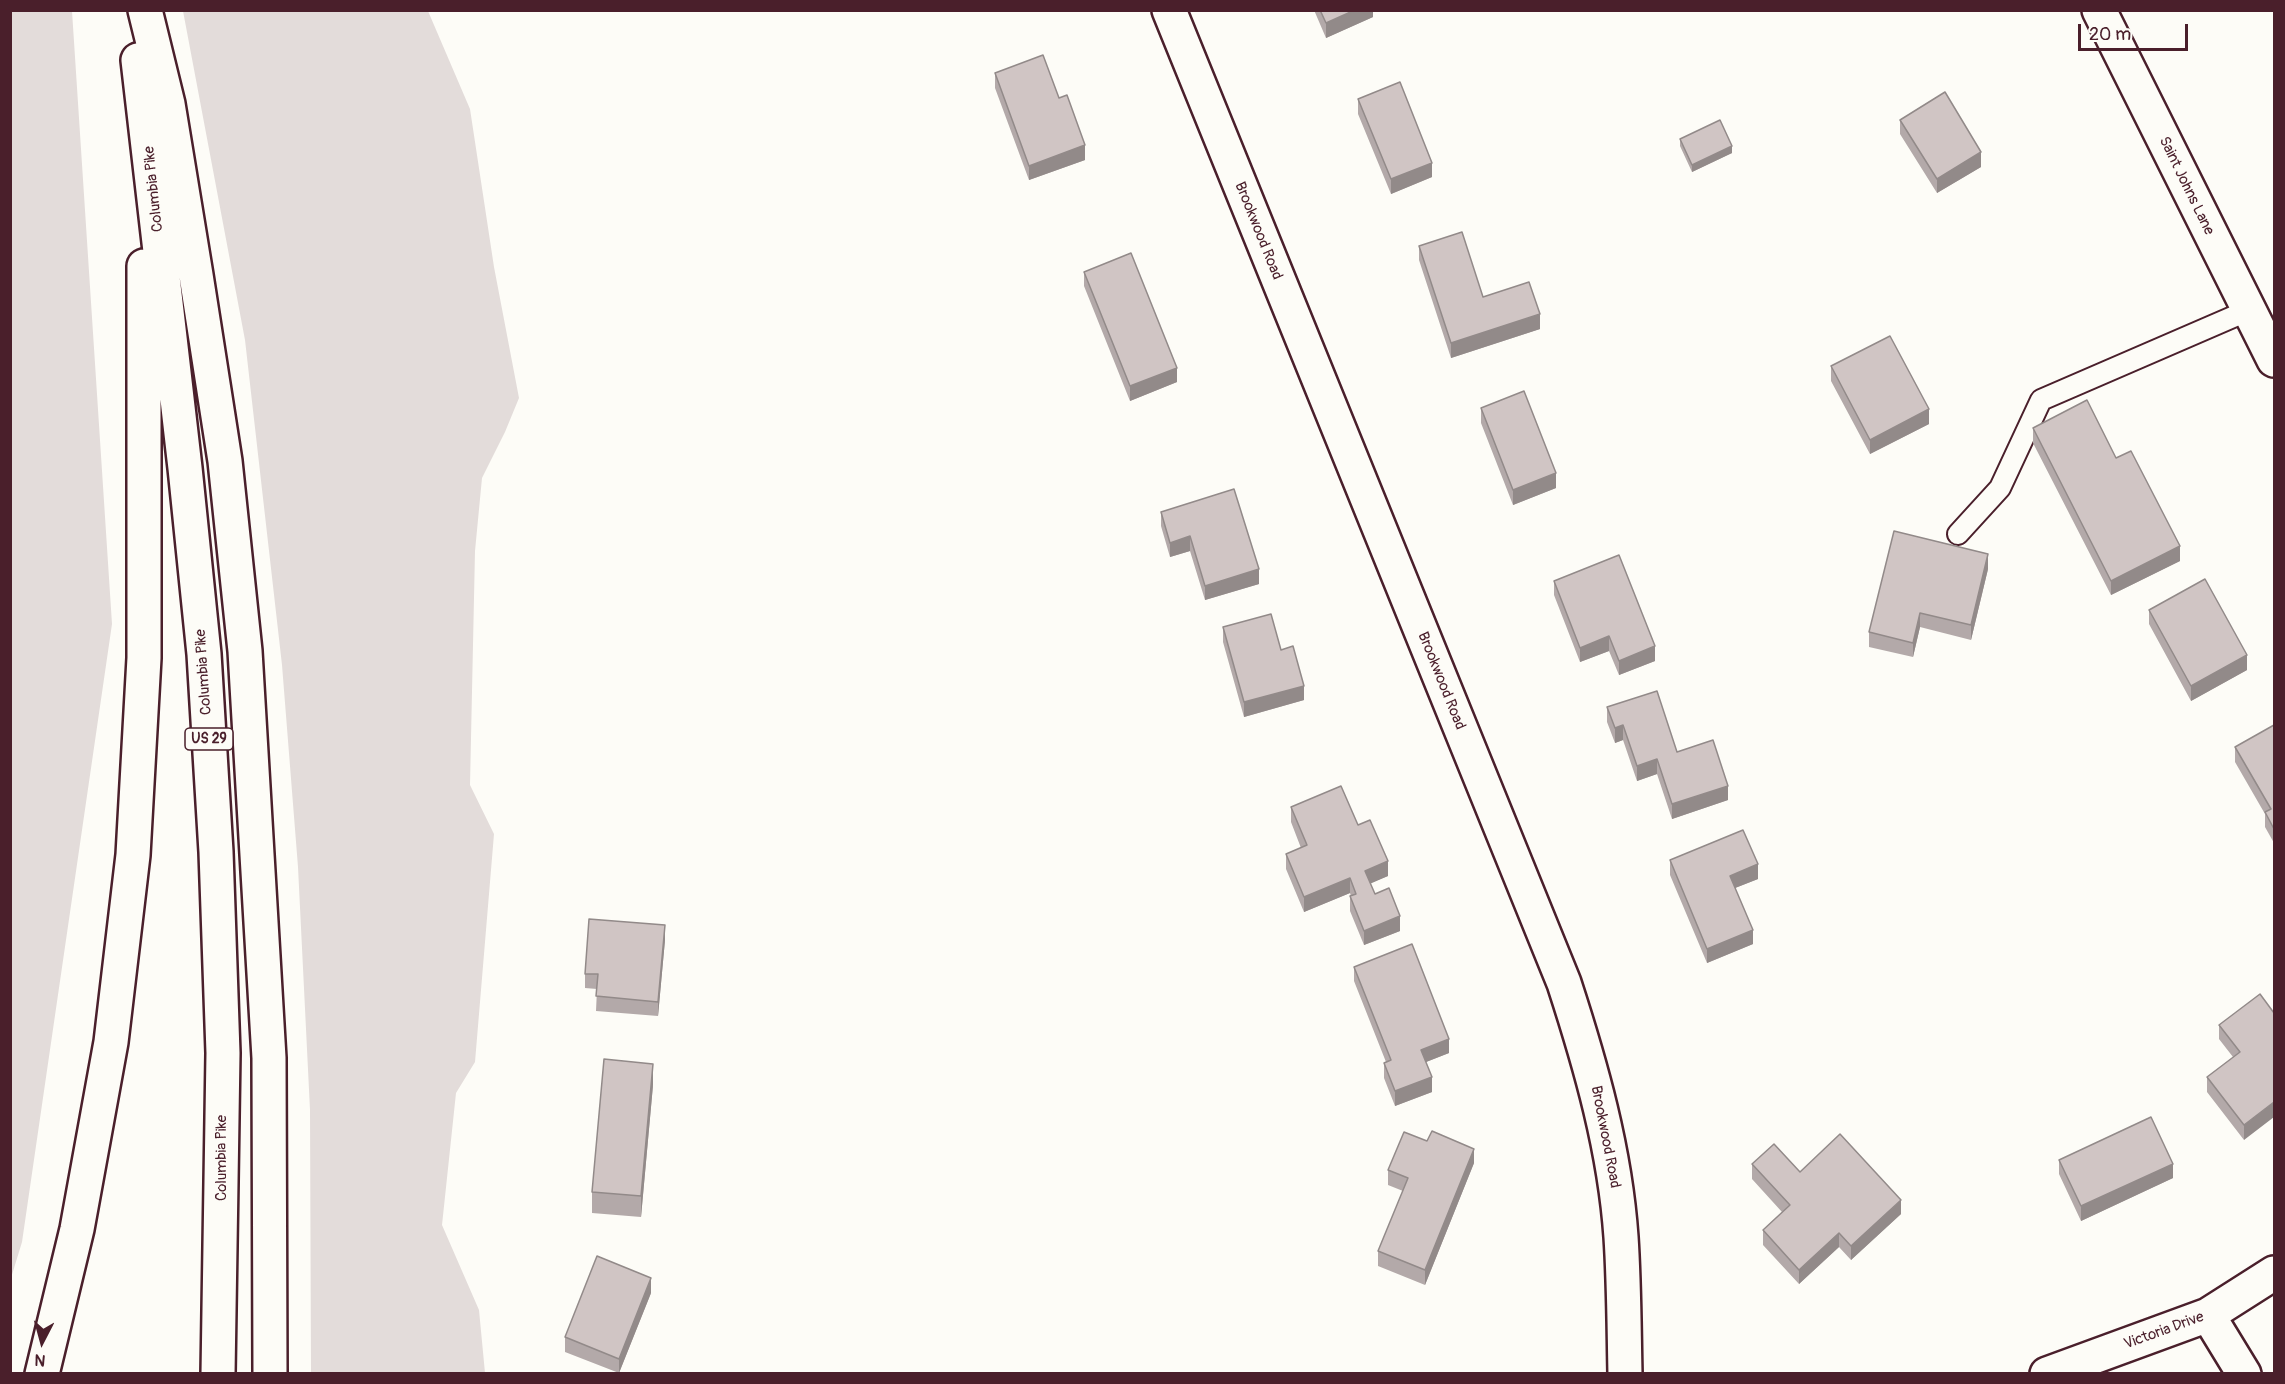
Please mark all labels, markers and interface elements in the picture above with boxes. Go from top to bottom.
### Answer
scale bar [2081,12,2190,50]
text: 20 m [2089,23,2131,46]
street label: Saint Johns Lane [2154,134,2218,238]
street label: Columbia Pike [141,145,167,233]
street label: Brookwood Road [1230,179,1286,283]
street label: Columbia Pike [192,628,216,716]
street label: Brookwood Road [1413,629,1469,733]
road number: US 29 [185,728,233,750]
street label: Brookwood Road [1586,1084,1624,1190]
street label: Columbia Pike [213,1115,231,1201]
street label: Victoria Drive [2122,1308,2206,1354]
north arrow [12,1312,72,1372]
text: N [34,1349,47,1370]

